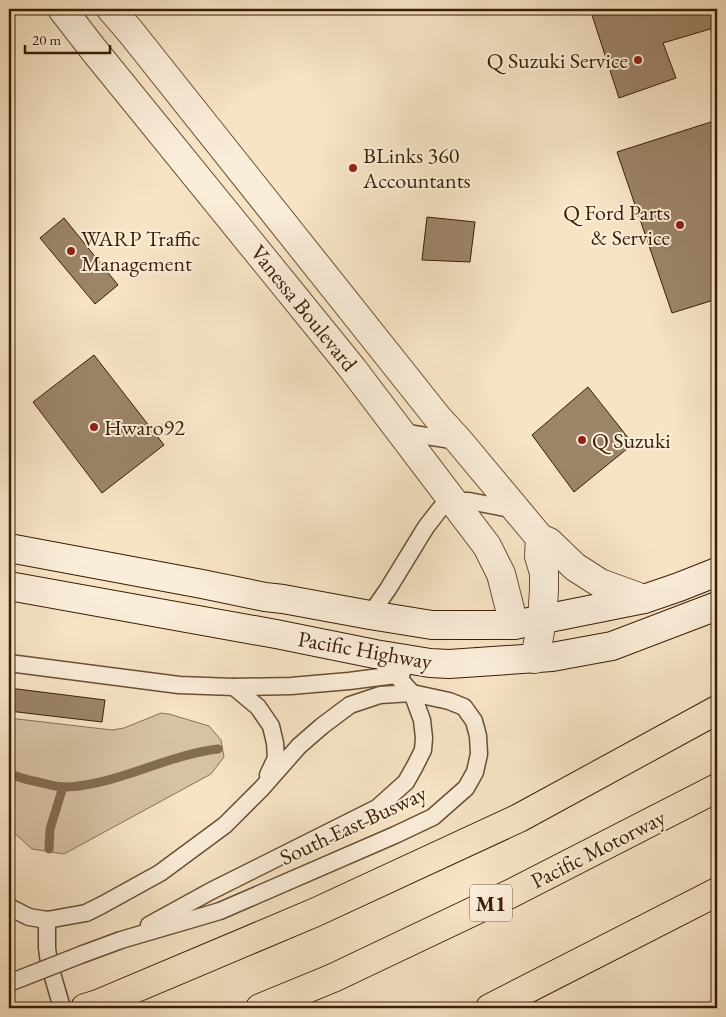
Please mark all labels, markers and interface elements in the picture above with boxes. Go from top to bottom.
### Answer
scale bar [25,22,110,54]
text: 20 m [32,30,61,49]
place label: Q Suzuki Service [487,46,628,75]
marker: Q Suzuki Service [632,54,644,66]
place label: BLinks 360 Accountants [362,141,471,195]
marker: BLinks 360 Accountants [347,162,359,174]
place label: Q Ford Parts & Service [563,198,670,252]
marker: Q Ford Parts & Service [674,219,686,231]
place label: WARP Traffic Management [81,224,200,278]
street label: Vanessa Boulevard [244,239,365,378]
marker: WARP Traffic Management [65,245,77,257]
place label: Hwaro92 [104,413,185,442]
marker: Hwaro92 [88,421,100,433]
place label: Q Suzuki [592,426,671,455]
marker: Q Suzuki [576,434,588,446]
street label: Pacific Highway [296,624,435,676]
street label: South East Busway [275,778,431,872]
street label: Pacific Motorway [526,802,671,895]
road number: M1 [470,884,512,921]

